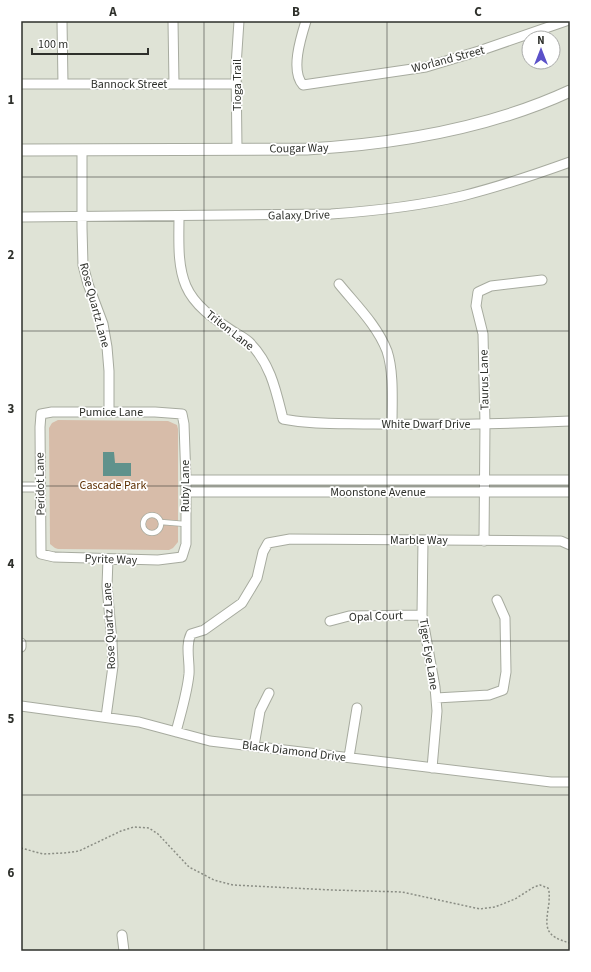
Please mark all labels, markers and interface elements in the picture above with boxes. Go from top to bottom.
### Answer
text: A [108,3,117,21]
text: B [292,3,300,21]
text: C [474,3,482,21]
scale bar [32,30,148,56]
north arrow [521,30,561,70]
text: N [537,33,545,48]
text: 100 m [38,36,68,53]
street label: Worland Street [410,42,487,77]
street label: Tioga Trail [229,59,246,111]
street label: Bannock Street [91,76,167,93]
text: 1 [8,91,15,109]
street label: Cougar Way [269,139,329,158]
street label: Galaxy Drive [268,206,330,225]
text: 2 [8,246,15,264]
street label: Rose Quartz Lane [75,261,114,349]
street label: Triton Lane [202,306,257,355]
street label: Taurus Lane [475,349,494,410]
text: 3 [8,400,15,418]
street label: Pumice Lane [79,404,143,421]
street label: White Dwarf Drive [381,416,471,433]
street label: Peridot Lane [31,452,50,516]
street label: Ruby Lane [177,460,194,512]
park label: Cascade Park [80,477,146,494]
street label: Moonstone Avenue [330,484,426,501]
street label: Marble Way [390,532,448,549]
street label: Pyrite Way [84,550,138,569]
text: 4 [8,555,15,573]
street label: Rose Quartz Lane [99,582,120,670]
street label: Opal Court [349,607,403,626]
street label: Tiger Eye Lane [414,617,443,691]
text: 5 [8,710,15,728]
street label: Black Diamond Drive [241,737,347,766]
text: 6 [8,864,15,882]

